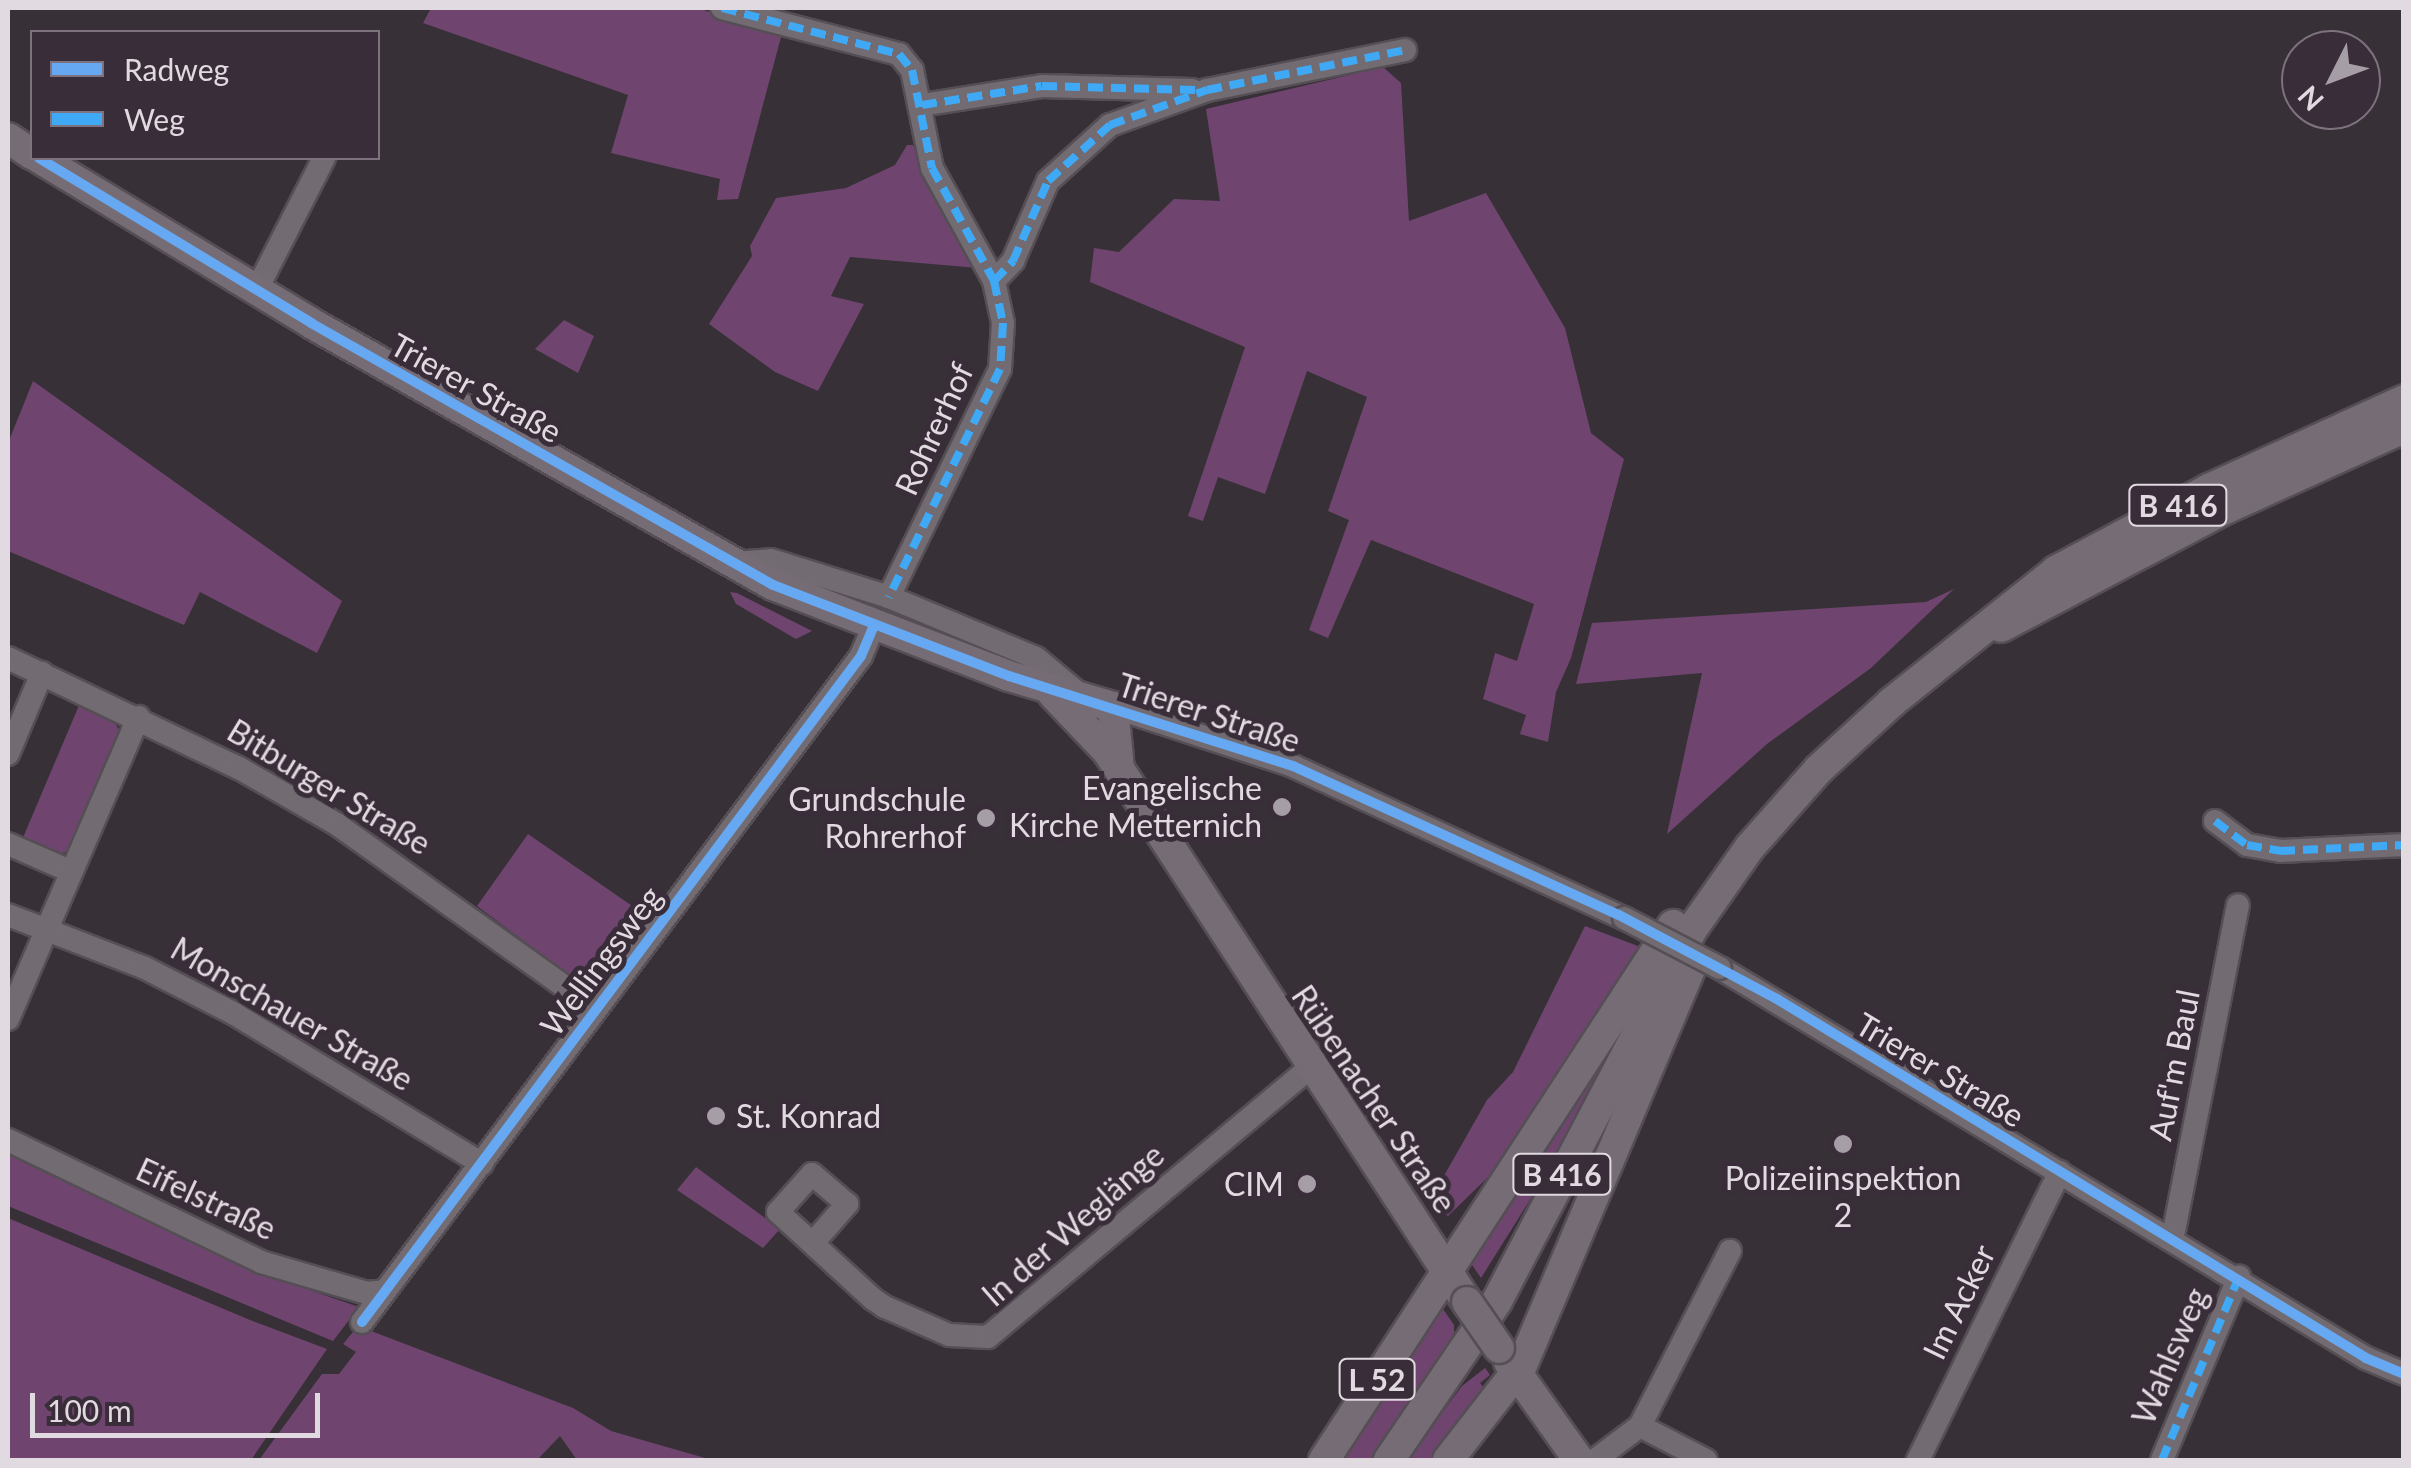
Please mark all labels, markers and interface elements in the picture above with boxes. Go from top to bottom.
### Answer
legend [30,30,380,160]
north arrow [2281,30,2381,130]
text: Radweg [124,51,229,87]
text: N [2290,79,2330,118]
text: Weg [124,101,185,137]
street label: Trierer Straße [384,325,568,451]
street label: Rohrerhof [887,357,981,501]
road number: B 416 [2128,480,2228,530]
street label: Trierer Straße [1113,665,1305,761]
street label: Bitburger Straße [220,711,438,863]
place label: Evangelische Kirche Metternich [1009,770,1262,845]
place label: Grundschule Rohrerhof [788,781,966,856]
marker: Evangelische Kirche Metternich [1271,796,1293,818]
marker: Grundschule Rohrerhof [975,807,997,829]
street label: Wellingsweg [532,878,670,1044]
street label: Monschauer Straße [164,929,420,1099]
street label: Rübenacher Straße [1284,978,1464,1220]
street label: Auf'm Baul [2141,986,2207,1144]
street label: Trierer Straße [1849,1005,2031,1135]
place label: St. Konrad [736,1097,881,1135]
marker: St. Konrad [705,1105,727,1127]
marker: Polizeiinspektion 2 [1832,1133,1854,1155]
street label: In der Weglänge [974,1135,1172,1315]
road number: B 416 [1512,1149,1612,1199]
street label: Eifelstraße [130,1150,282,1248]
place label: Polizeiinspektion 2 [1725,1160,1961,1235]
place label: CIM [1224,1165,1284,1203]
marker: CIM [1294,1171,1320,1197]
street label: Im Acker [1915,1238,2003,1366]
street label: Wahlsweg [2124,1282,2216,1430]
road number: L 52 [1337,1354,1417,1404]
scale bar [35,1373,325,1435]
text: 100 m [47,1392,132,1428]

